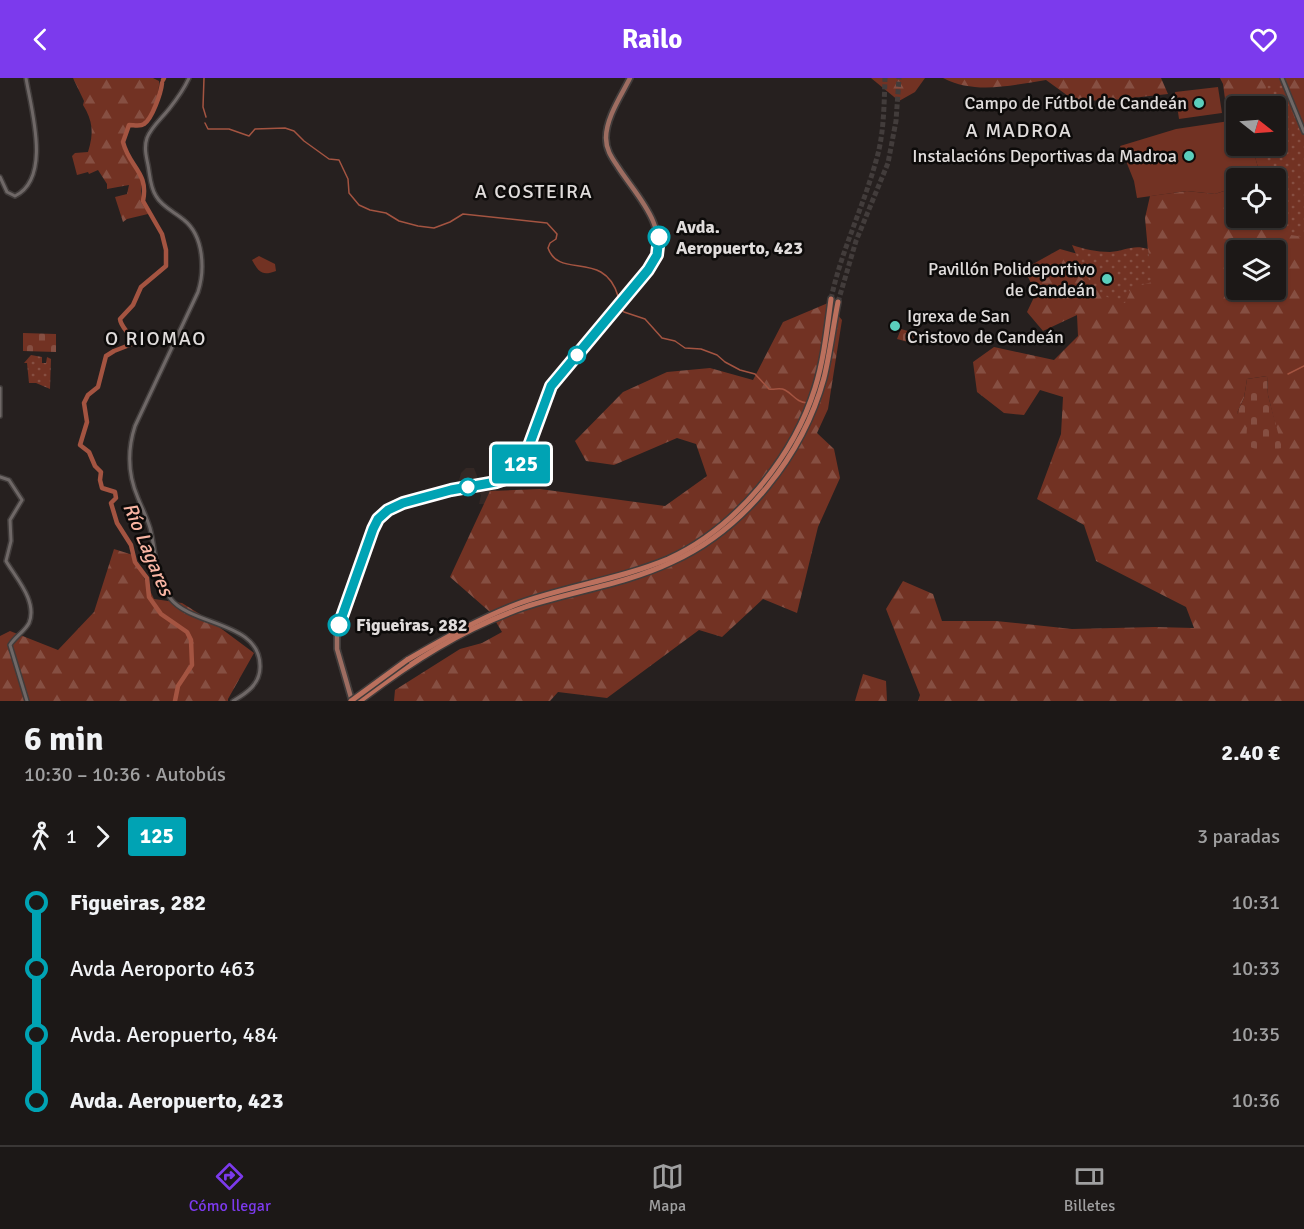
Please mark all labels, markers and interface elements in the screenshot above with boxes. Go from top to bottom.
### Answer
icon: back [24,23,57,56]
text: Railo [622,23,682,56]
icon: heart [1247,23,1280,56]
place label: Campo de Fútbol de Candeán [965,92,1187,114]
marker: Campo de Fútbol de Candeán [1192,96,1206,110]
north arrow [1226,96,1286,156]
map controls [1226,96,1286,300]
district label: A MADROA [966,118,1072,143]
place label: Instalacións Deportivas da Madroa [912,145,1177,167]
marker: Instalacións Deportivas da Madroa [1182,149,1196,163]
button: locate [1226,168,1286,228]
district label: A COSTEIRA [475,179,593,204]
place label: Avda. Aeropuerto, 423 [676,216,803,259]
marker: Avda. Aeropuerto, 423 [648,226,670,248]
button: layers [1226,240,1286,300]
place label: Pavillón Polideportivo de Candeán [928,258,1095,301]
marker: Pavillón Polideportivo de Candeán [1100,272,1114,286]
place label: Igrexa de San Cristovo de Candeán [907,305,1064,348]
marker: Igrexa de San Cristovo de Candeán [888,319,902,333]
district label: O RIOMAO [105,326,207,351]
unlabelled marker [568,346,586,364]
line badge: 125 [486,444,556,484]
text: 125 [504,451,538,477]
unlabelled marker [459,478,477,496]
water label: Río Lagares [117,499,180,601]
marker: Figueiras, 282 [328,614,350,636]
place label: Figueiras, 282 [356,614,467,636]
text: 6 min [24,719,104,760]
text: 2.40 € [1221,739,1280,766]
text: 10:30 – 10:36 · Autobús [24,762,226,787]
icon: walk [24,820,57,853]
icon: forward [86,820,119,853]
text: 125 [140,823,174,849]
text: 1 [66,824,77,849]
text: 3 paradas [1197,824,1280,849]
text: Figueiras, 282 [70,889,206,916]
text: 10:31 [1231,890,1280,915]
text: Avda Aeroporto 463 [70,955,255,982]
text: 10:33 [1231,956,1280,981]
text: Avda. Aeropuerto, 484 [70,1021,278,1048]
text: 10:35 [1231,1022,1280,1047]
text: Avda. Aeropuerto, 423 [70,1087,284,1114]
text: 10:36 [1231,1088,1280,1113]
tab: Cómo llegar [189,1160,271,1216]
tab: Mapa [648,1160,686,1216]
tab: Billetes [1064,1160,1115,1216]

